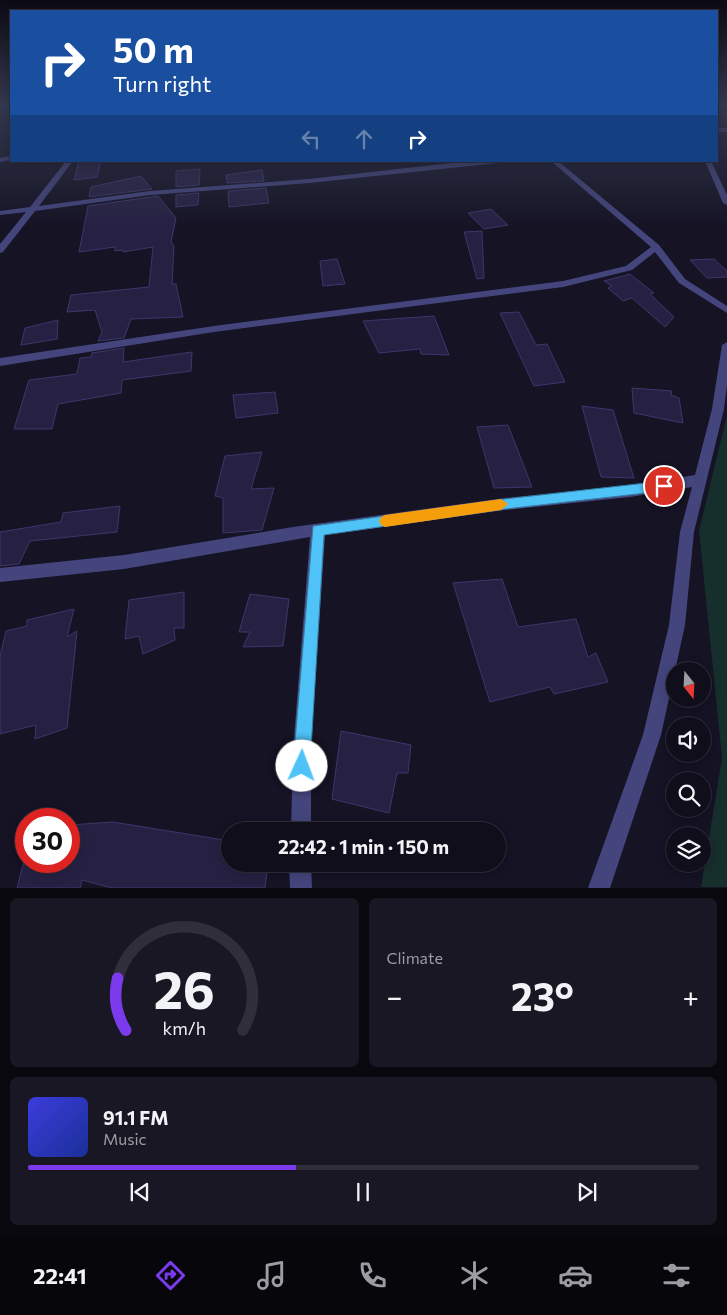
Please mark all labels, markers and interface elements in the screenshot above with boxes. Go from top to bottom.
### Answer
text: 50 m [113,27,194,70]
icon: right [30,30,95,95]
text: Turn right [113,70,211,97]
icon: left [297,125,325,153]
icon: ahead [350,125,378,153]
icon: right [403,125,431,153]
pin [643,465,685,507]
icon: arrive [650,472,678,500]
north arrow [666,662,711,708]
map controls [666,662,711,872]
button: sound [666,717,711,762]
position arrow [275,739,327,791]
button: search [666,772,711,817]
speed limit sign: 30 [15,808,80,873]
button: layers [666,827,711,872]
text: 22:42 · 1 min · 150 m [278,835,449,858]
text: Climate [387,948,443,967]
text: 26 [154,956,215,1020]
text: 23° [511,972,574,1019]
text: − [387,979,402,1013]
text: + [683,979,699,1013]
text: km/h [163,1017,206,1039]
text: 91.1 FM [103,1106,168,1129]
text: Music [103,1129,147,1148]
icon: previous [126,1178,154,1206]
icon: pause [349,1178,377,1206]
icon: next [573,1178,601,1206]
icon: directions [153,1258,188,1293]
icon: music [254,1258,289,1293]
icon: phone [355,1258,390,1293]
icon: climate [457,1258,492,1293]
icon: car [558,1258,593,1293]
icon: filters [659,1258,694,1293]
text: 22:41 [33,1262,87,1289]

